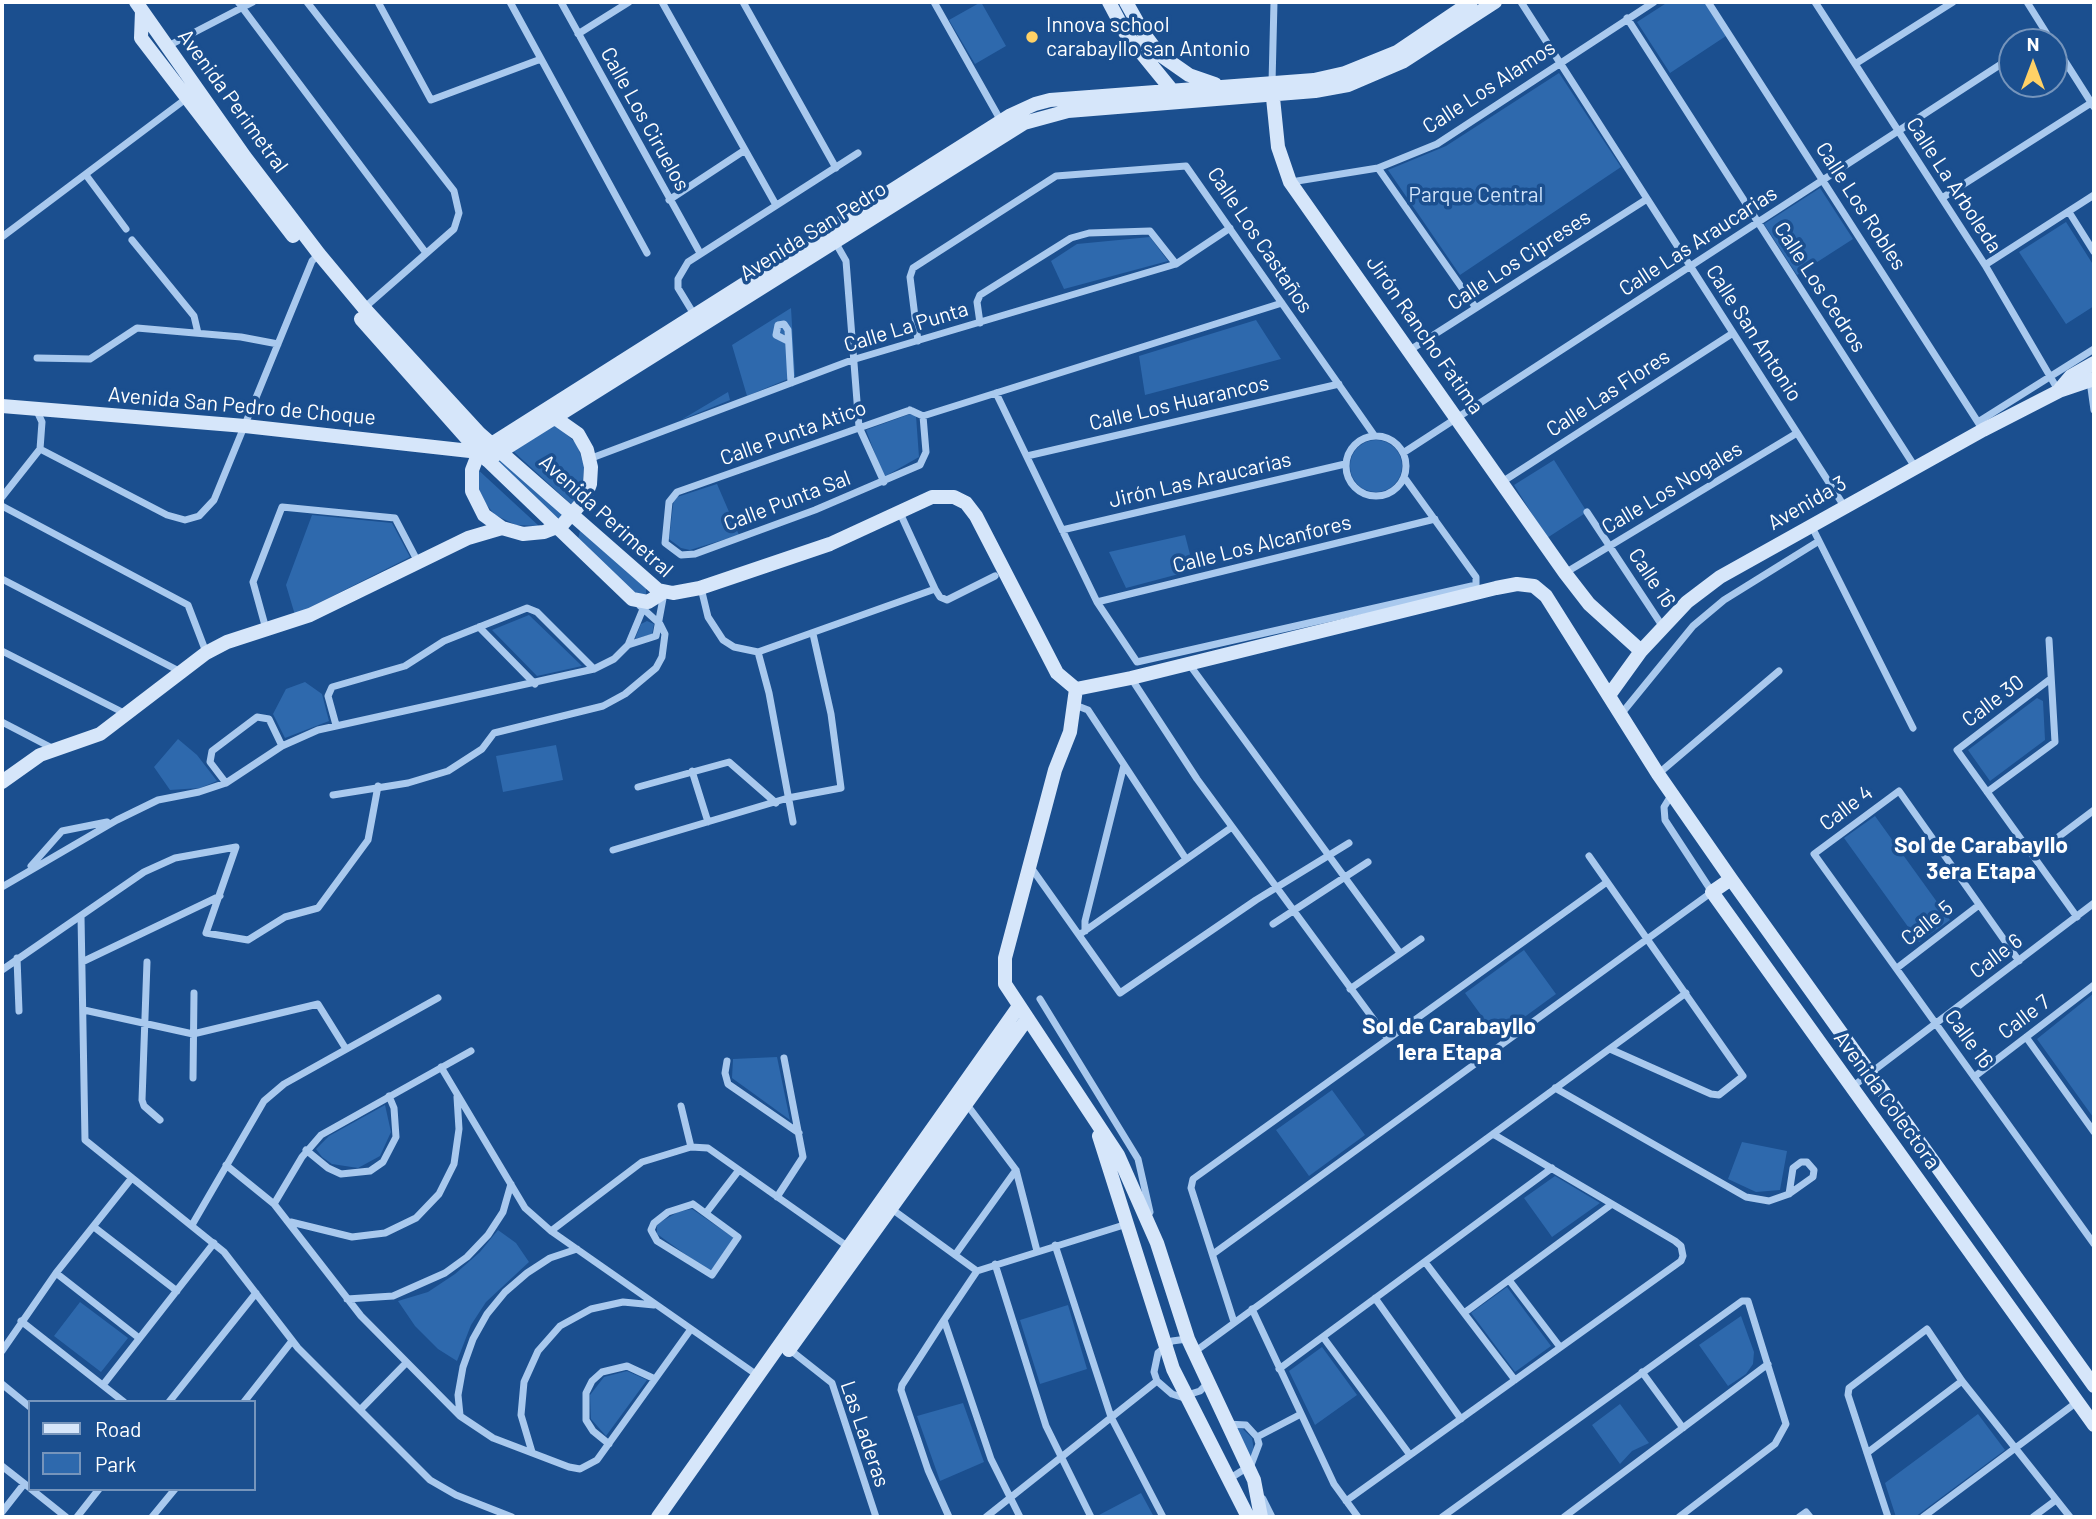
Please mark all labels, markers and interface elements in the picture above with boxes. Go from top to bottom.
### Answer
place label: Innova school carabayllo san Antonio [1046,12,1250,62]
street label: Avenida Perimetral [172,24,294,178]
north arrow [1998,28,2068,98]
marker: Innova school carabayllo san Antonio [1024,29,1040,45]
text: N [2027,32,2039,55]
street label: Calle Los Alamos [1418,35,1560,139]
street label: Calle Los Ciruelos [595,43,695,195]
street label: Calle La Arboleda [1901,112,2007,258]
street label: Calle Los Robles [1810,137,1912,275]
street label: Calle Los Castaños [1202,162,1318,318]
street label: Avenida San Pedro [735,176,891,286]
street label: Calle Las Araucarias [1614,181,1782,301]
park label: Parque Central [1409,182,1543,208]
street label: Calle Los Cipreses [1443,204,1595,316]
street label: Calle Los Cedros [1768,217,1872,357]
street label: Jirón Rancho Fatima [1361,251,1489,419]
street label: Calle San Antonio [1700,260,1808,406]
street label: Calle La Punta [841,296,971,358]
street label: Calle Las Flores [1542,344,1674,442]
street label: Calle Los Huarancos [1087,370,1271,436]
street label: Avenida San Pedro de Choque [107,382,377,430]
street label: Calle Punta Atico [716,395,870,471]
street label: Calle Los Nogales [1597,436,1747,540]
street label: Jirón Las Araucarias [1106,447,1294,513]
street label: Avenida Perimetral [534,449,678,583]
street label: Calle Punta Sal [720,465,854,537]
street label: Avenida 3 [1763,470,1851,536]
street label: Calle Los Alcanfores [1170,510,1354,578]
street label: Calle 16 [1623,543,1681,613]
street label: Calle 30 [1957,670,2029,732]
street label: Calle 4 [1814,780,1878,836]
district label: Sol de Carabayllo 3era Etapa [1894,831,2068,885]
street label: Calle 5 [1896,895,1958,951]
street label: Calle 6 [1965,928,2027,984]
street label: Calle 7 [1993,989,2055,1045]
street label: Calle 16 [1939,1005,1999,1073]
district label: Sol de Carabayllo 1era Etapa [1362,1012,1536,1066]
street label: Avenida Colectora [1829,1026,1945,1174]
street label: Las Laderas [835,1378,895,1490]
legend [28,1400,256,1491]
text: Road [95,1416,141,1441]
text: Park [95,1451,136,1476]

